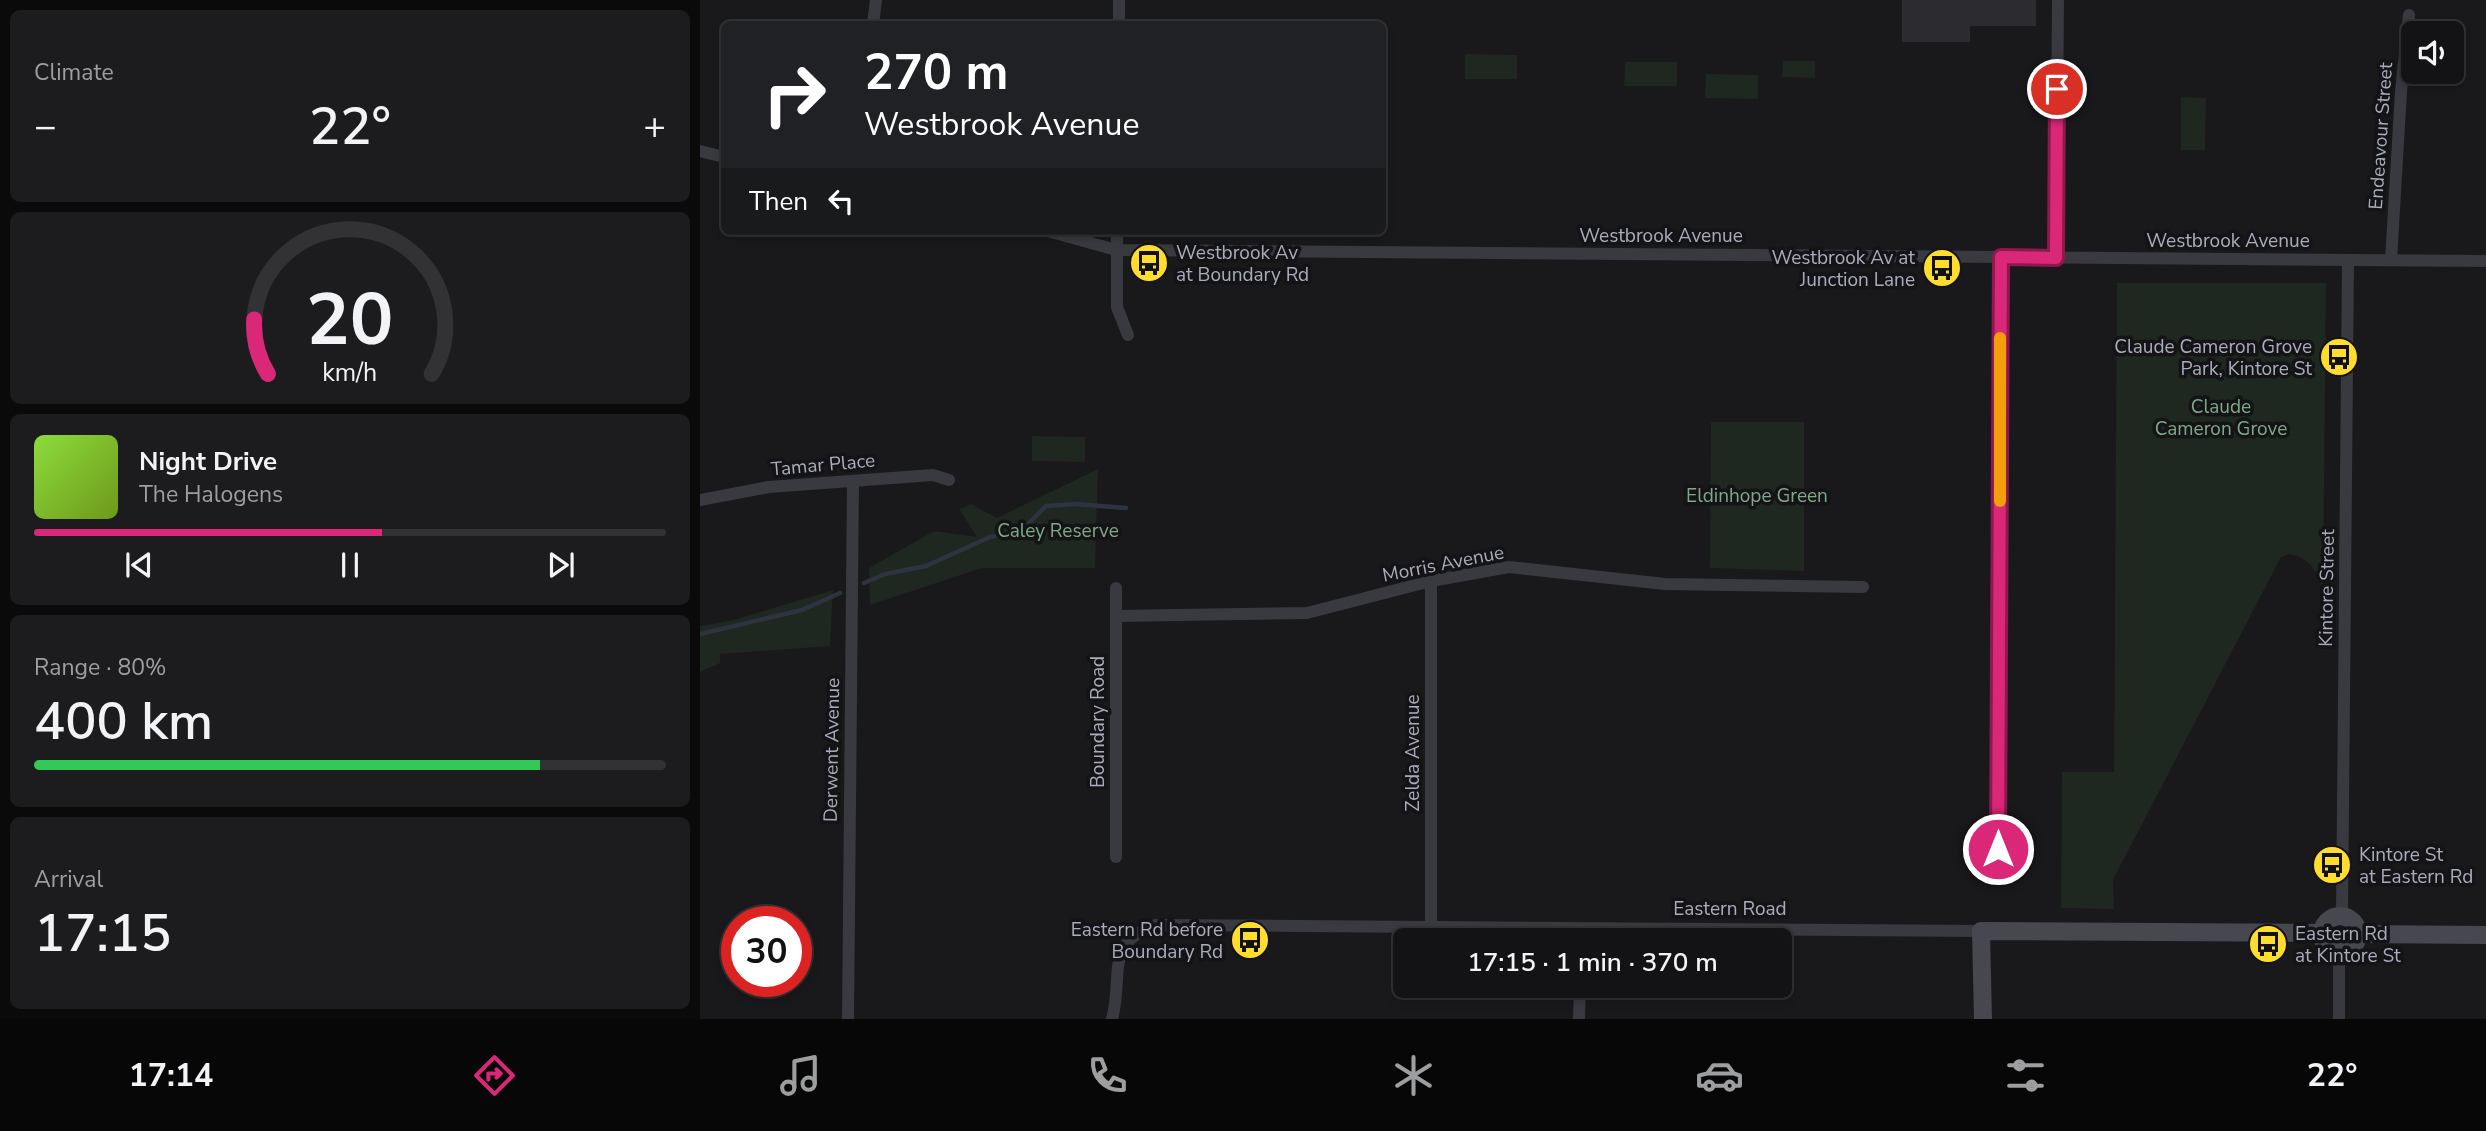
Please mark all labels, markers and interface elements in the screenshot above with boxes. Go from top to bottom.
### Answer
map controls [2401,21,2464,84]
button: sound [2401,21,2464,84]
text: 270 m [864,39,1008,106]
icon: right [749,49,840,140]
text: Climate [34,57,114,88]
pin [2027,59,2087,119]
street label: Endeavour Street [2363,61,2399,211]
icon: arrive [2038,70,2076,108]
text: 22° [309,91,391,162]
text: − [34,101,57,152]
text: + [643,101,666,152]
text: Westbrook Avenue [864,103,1139,146]
icon: left [822,182,860,220]
text: Then [749,184,808,219]
street label: Westbrook Avenue [1579,223,1743,249]
street label: Westbrook Avenue [2146,228,2310,254]
place label: Westbrook Av at Boundary Rd [1176,240,1309,288]
bus stop icon: Westbrook Av at Boundary Rd [1128,242,1170,284]
place label: Westbrook Av at Junction Lane [1771,245,1915,293]
bus stop icon: Westbrook Av at Junction Lane [1921,247,1963,289]
text: 20 [306,270,394,370]
place label: Claude Cameron Grove Park, Kintore St [2114,334,2312,382]
bus stop icon: Claude Cameron Grove Park, Kintore St [2318,336,2360,378]
text: km/h [322,355,378,389]
park label: Claude Cameron Grove [2155,394,2287,442]
text: Night Drive [139,444,277,479]
street label: Tamar Place [770,447,876,483]
text: The Halogens [139,479,283,510]
park label: Eldinhope Green [1686,483,1828,509]
park label: Caley Reserve [997,518,1119,544]
street label: Kintore Street [2313,529,2341,647]
street label: Morris Avenue [1380,539,1506,589]
icon: previous [120,546,158,584]
icon: pause [331,546,369,584]
icon: next [542,546,580,584]
text: Range · 80% [34,652,166,683]
street label: Boundary Road [1085,656,1111,788]
street label: Derwent Avenue [818,678,846,822]
text: 400 km [34,686,213,757]
street label: Zelda Avenue [1400,694,1426,812]
position arrow [1961,812,2035,886]
place label: Kintore St at Eastern Rd [2359,842,2473,890]
bus stop icon: Kintore St at Eastern Rd [2311,844,2353,886]
text: Arrival [34,864,103,895]
street label: Eastern Road [1673,896,1787,922]
text: 17:15 [34,898,171,969]
speed limit sign: 30 [721,906,812,997]
place label: Eastern Rd before Boundary Rd [1071,917,1223,965]
bus stop icon: Eastern Rd before Boundary Rd [1229,919,1271,961]
place label: Eastern Rd at Kintore St [2295,921,2401,969]
bus stop icon: Eastern Rd at Kintore St [2247,923,2289,965]
text: 17:15 · 1 min · 370 m [1467,945,1718,980]
icon: directions [470,1051,519,1100]
icon: music [776,1051,825,1100]
icon: phone [1083,1051,1132,1100]
icon: climate [1389,1051,1438,1100]
icon: car [1695,1051,1744,1100]
icon: filters [2001,1051,2050,1100]
text: 17:14 [129,1054,213,1097]
text: 22° [2307,1054,2357,1097]

